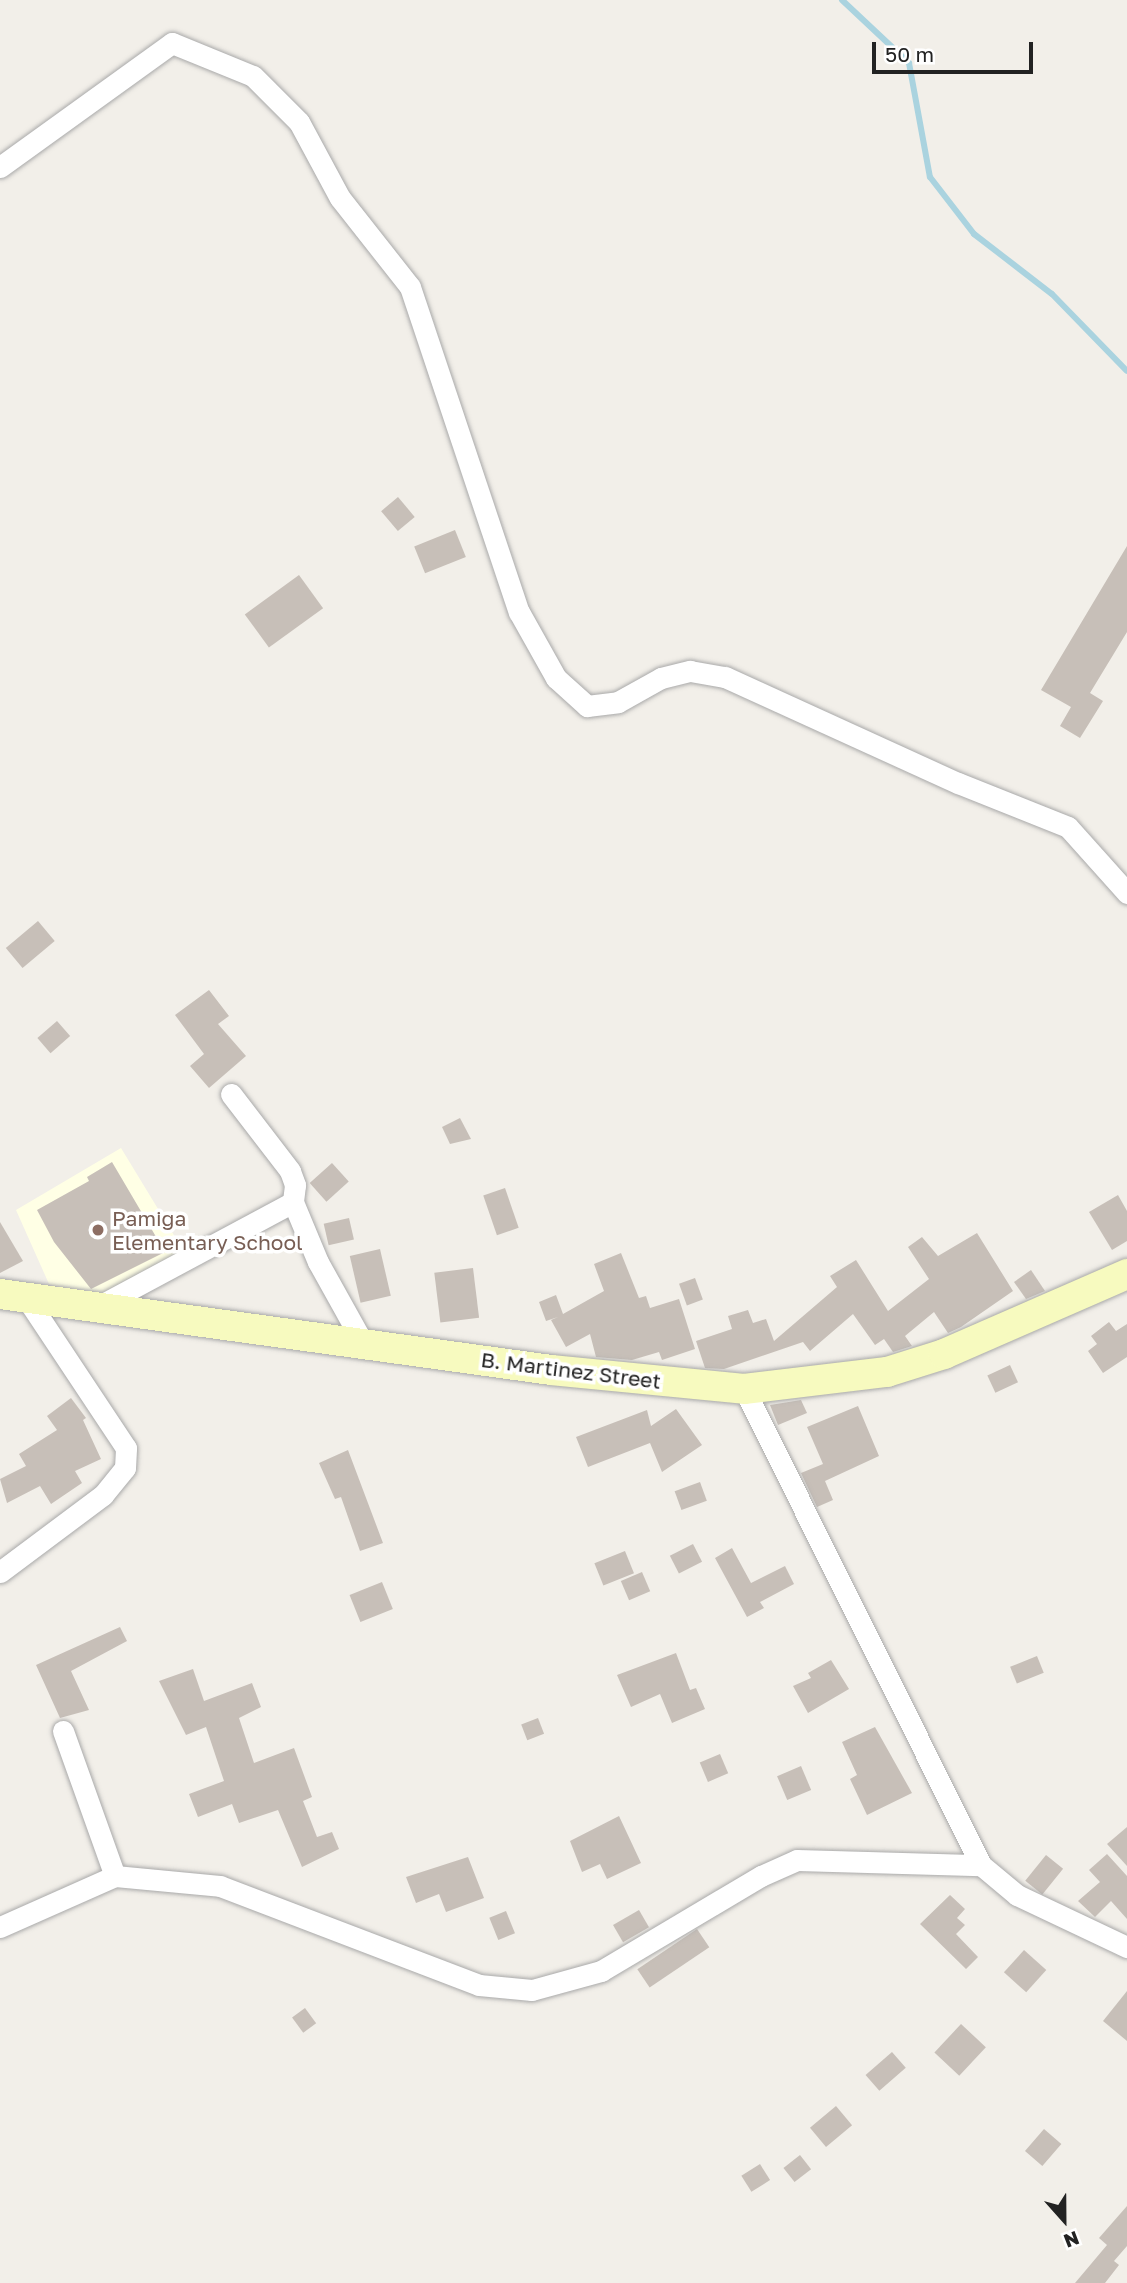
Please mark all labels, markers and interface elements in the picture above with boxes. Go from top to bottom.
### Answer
scale bar [875,28,1036,72]
text: 50 m [885,41,934,67]
place label: Pamiga Elementary School [112,1205,303,1255]
marker: Pamiga Elementary School [90,1222,106,1238]
street label: B. Martinez Street [480,1346,662,1394]
north arrow [1029,2185,1099,2255]
text: N [1061,2227,1083,2253]

